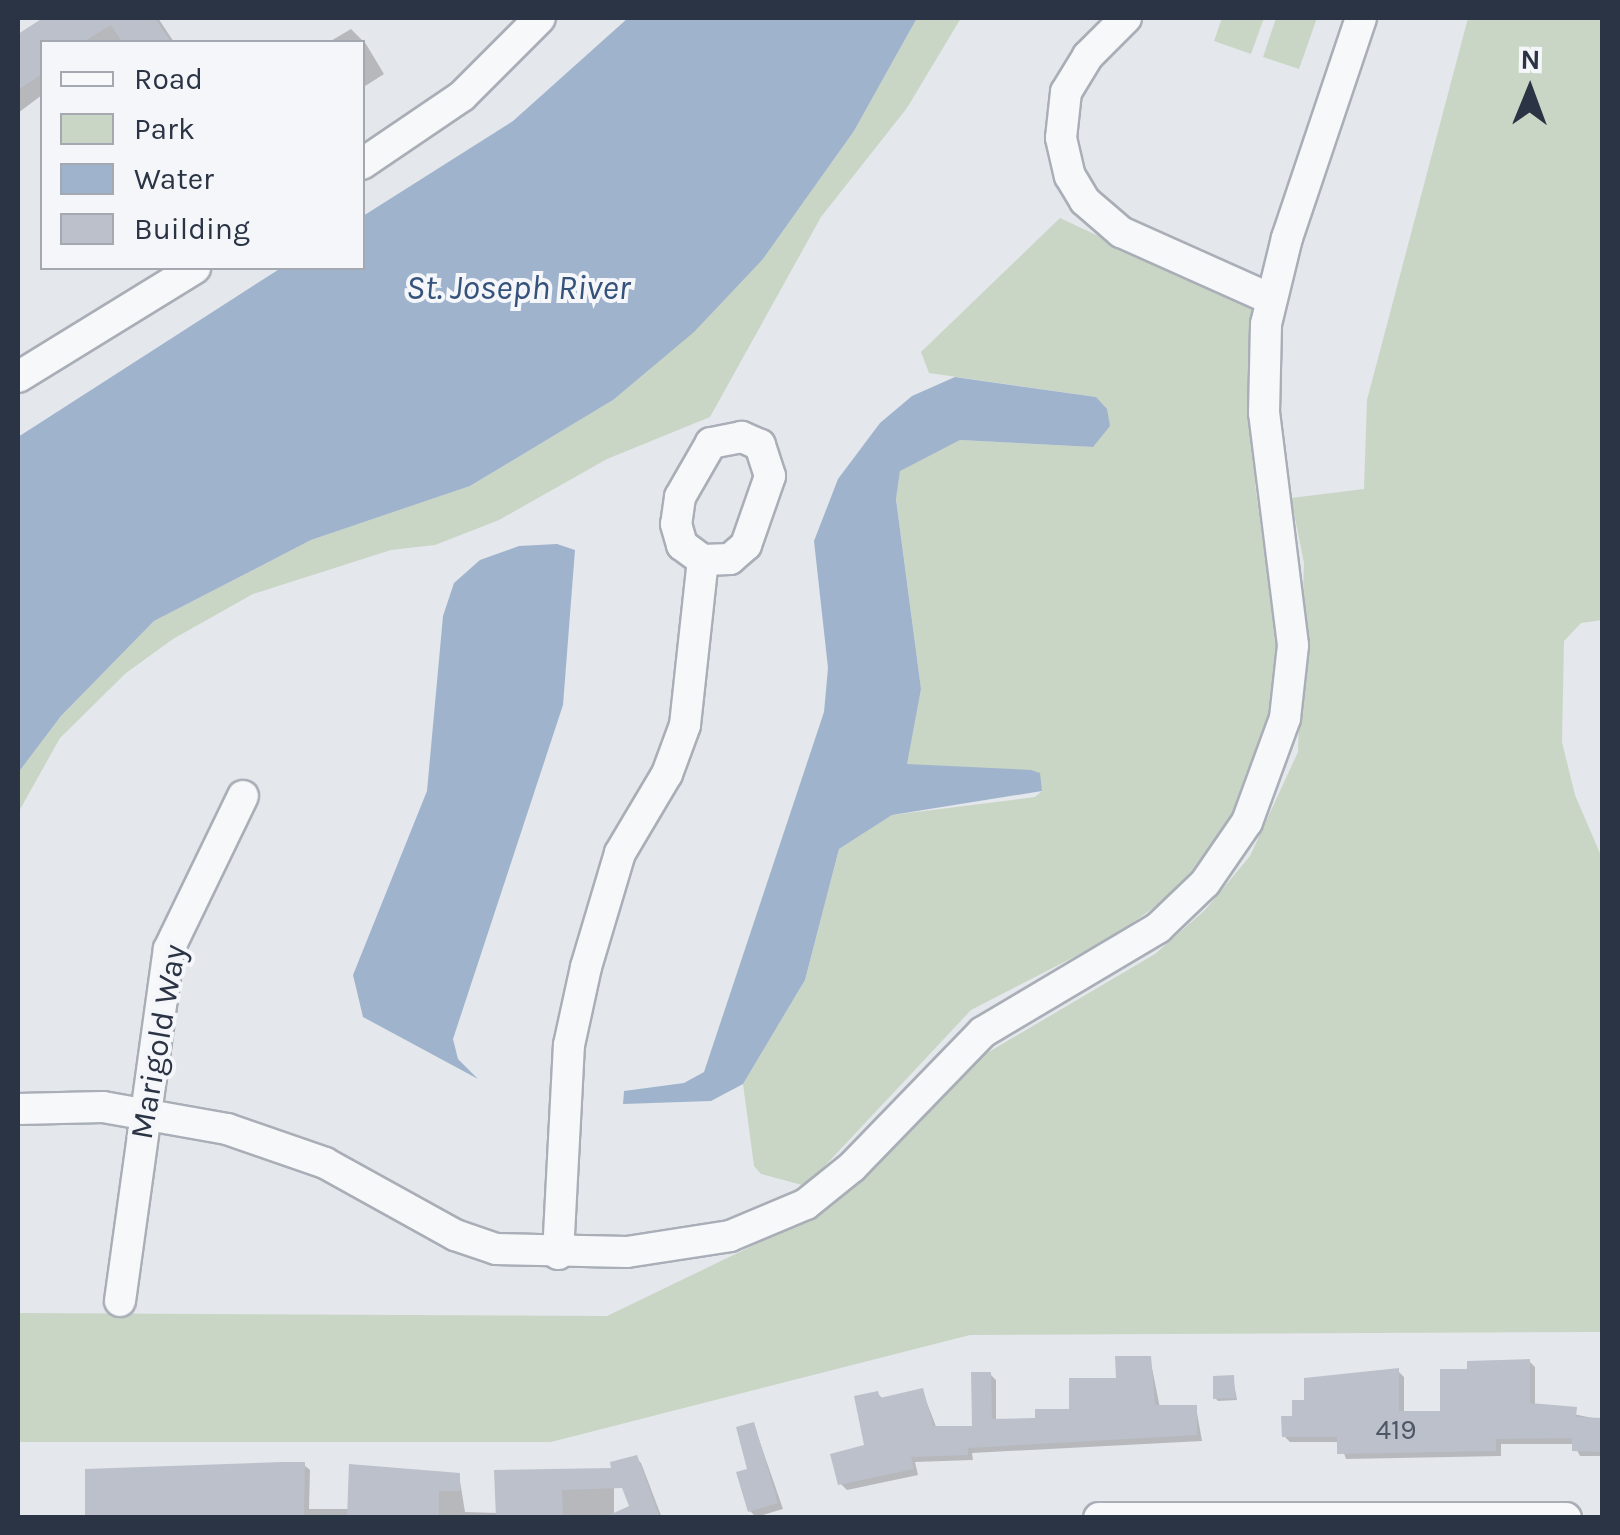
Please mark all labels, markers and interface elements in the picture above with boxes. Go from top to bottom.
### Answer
legend [40,40,365,270]
north arrow [1480,40,1580,140]
text: N [1520,43,1541,76]
text: Road [134,61,203,97]
text: Park [134,111,195,147]
text: Water [134,161,214,197]
text: Building [134,211,250,247]
water label: St. Joseph River [406,267,630,309]
street label: Marigold Way [123,942,195,1142]
house number: 419 [1375,1413,1417,1447]

